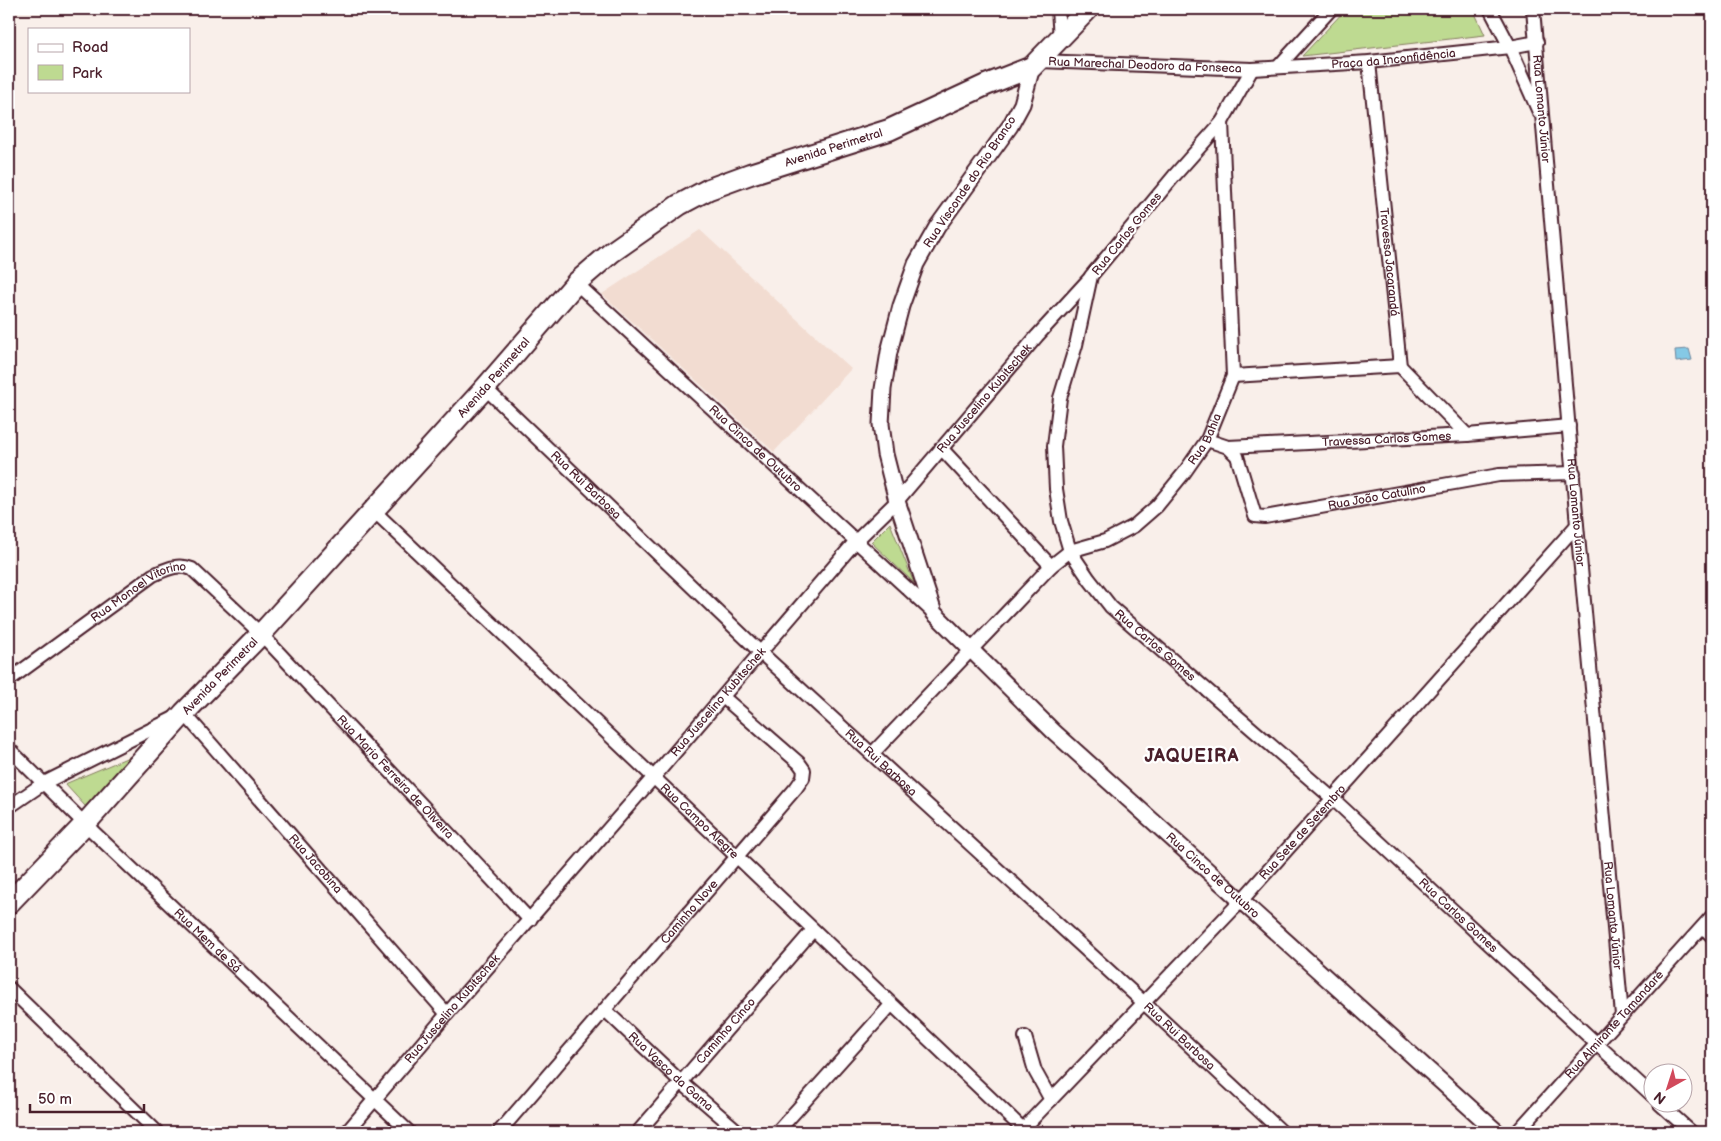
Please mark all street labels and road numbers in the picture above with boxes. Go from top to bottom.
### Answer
street label: Praça da Inconfidência [1331,45,1457,72]
street label: Rua Marechal Deodoro da Fonseca [1048,54,1242,76]
street label: Rua Lomanto Júnior [1529,54,1554,164]
street label: Rua Visconde do Rio Branco [920,113,1020,251]
street label: Avenida Perimetral [783,125,884,170]
street label: Rua Carlos Gomes [1089,189,1165,278]
street label: Travessa Jacarandá [1376,207,1402,317]
street label: Avenida Perimetral [454,334,533,421]
street label: Rua Juscelino Kubitschek [934,340,1035,456]
street label: Rua Cinco de Outubro [706,402,805,495]
street label: Rua Bahia [1185,411,1225,468]
street label: Travessa Carlos Gomes [1322,428,1452,450]
street label: Rua Rui Barbosa [548,448,625,522]
street label: Rua Lomanto Júnior [1564,457,1588,568]
street label: Rua João Catulino [1327,481,1427,513]
street label: Rua Monoel Vitorino [88,559,187,625]
street label: Rua Carlos Gomes [1111,606,1199,684]
street label: Avenida Perimetral [179,634,261,718]
street label: Rua Juscelino Kubitschek [667,644,769,760]
street label: Rua Mario Ferreira de Oliveira [334,712,457,842]
street label: Rua Rui Barbosa [842,726,920,799]
street label: Rua Campo Alegre [657,780,742,862]
street label: Rua Sete de Setembro [1256,781,1349,883]
street label: Rua Cinco de Outubro [1163,829,1263,922]
street label: Rua Jacobina [286,831,346,897]
street label: Rua Lomanto Júnior [1600,861,1625,971]
street label: Rua Carlos Gomes [1416,875,1501,956]
street label: Caminho Nove [657,877,721,947]
street label: Rua Mem de Sá [171,905,245,976]
street label: Rua Juscelino Kubitschek [401,951,503,1066]
street label: Rua Almirante Tamandaré [1562,967,1667,1081]
street label: Caminho Cinco [693,994,759,1067]
street label: Rua Rui Barbosa [1141,999,1218,1073]
street label: Rua Vasco da Gama [625,1029,717,1114]

